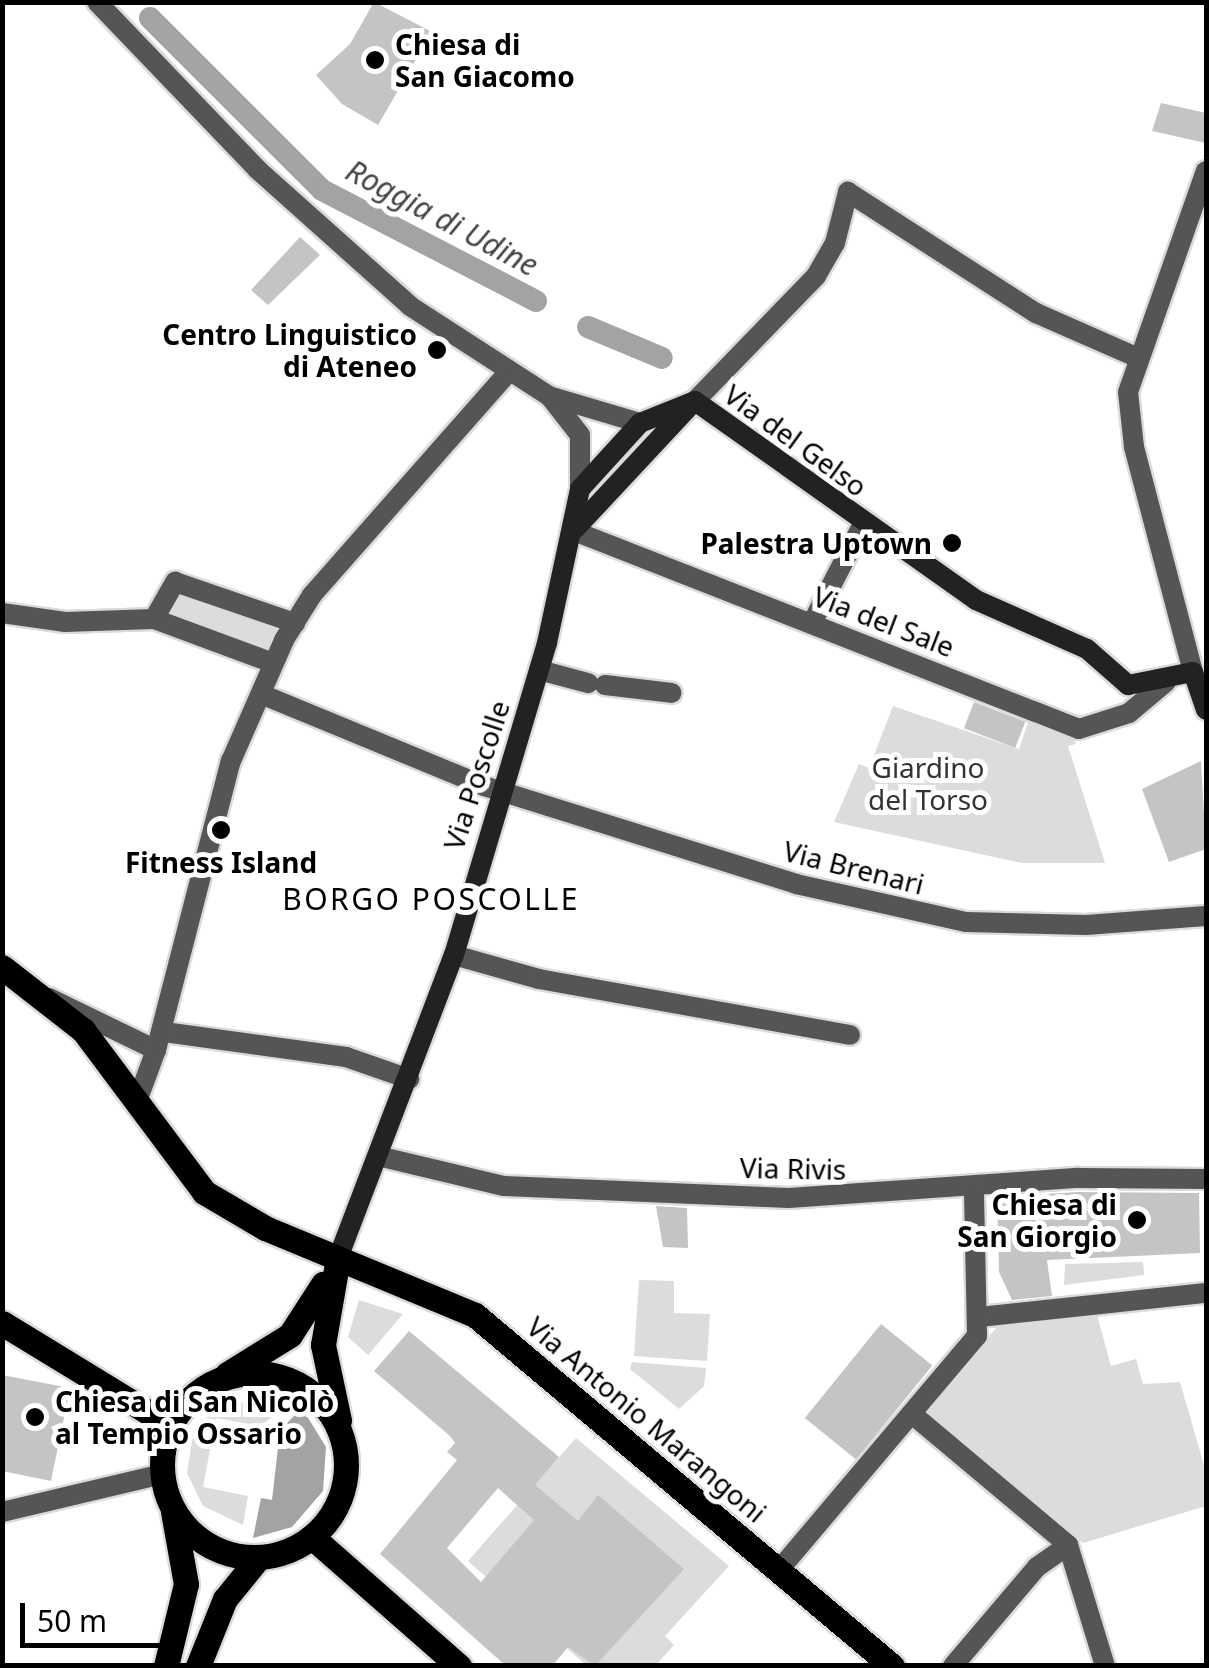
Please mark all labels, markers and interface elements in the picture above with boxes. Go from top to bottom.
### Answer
place label: Chiesa di San Giacomo [395,27,575,93]
marker: Chiesa di San Giacomo [364,49,386,71]
water label: Roggia di Udine [340,152,544,284]
place label: Centro Linguistico di Ateneo [162,317,417,383]
marker: Centro Linguistico di Ateneo [426,339,448,361]
street label: Via del Gelso [718,377,874,503]
place label: Palestra Uptown [700,526,932,560]
marker: Palestra Uptown [941,532,963,554]
street label: Via del Sale [809,579,959,663]
street label: Via Poscolle [436,696,516,854]
park label: Giardino del Torso [868,750,988,816]
marker: Fitness Island [210,819,232,841]
street label: Via Brenari [780,833,928,901]
place label: Fitness Island [125,845,317,879]
district label: BORGO POSCOLLE [282,881,580,917]
street label: Via Rivis [739,1150,847,1186]
place label: Chiesa di San Giorgio [957,1187,1117,1253]
marker: Chiesa di San Giorgio [1126,1209,1148,1231]
street label: Via Antonio Marangoni [521,1309,773,1529]
place label: Chiesa di San Nicolò al Tempio Ossario [55,1384,334,1450]
marker: Chiesa di San Nicolò al Tempio Ossario [24,1406,46,1428]
scale bar [25,1583,182,1645]
text: 50 m [37,1600,107,1641]

